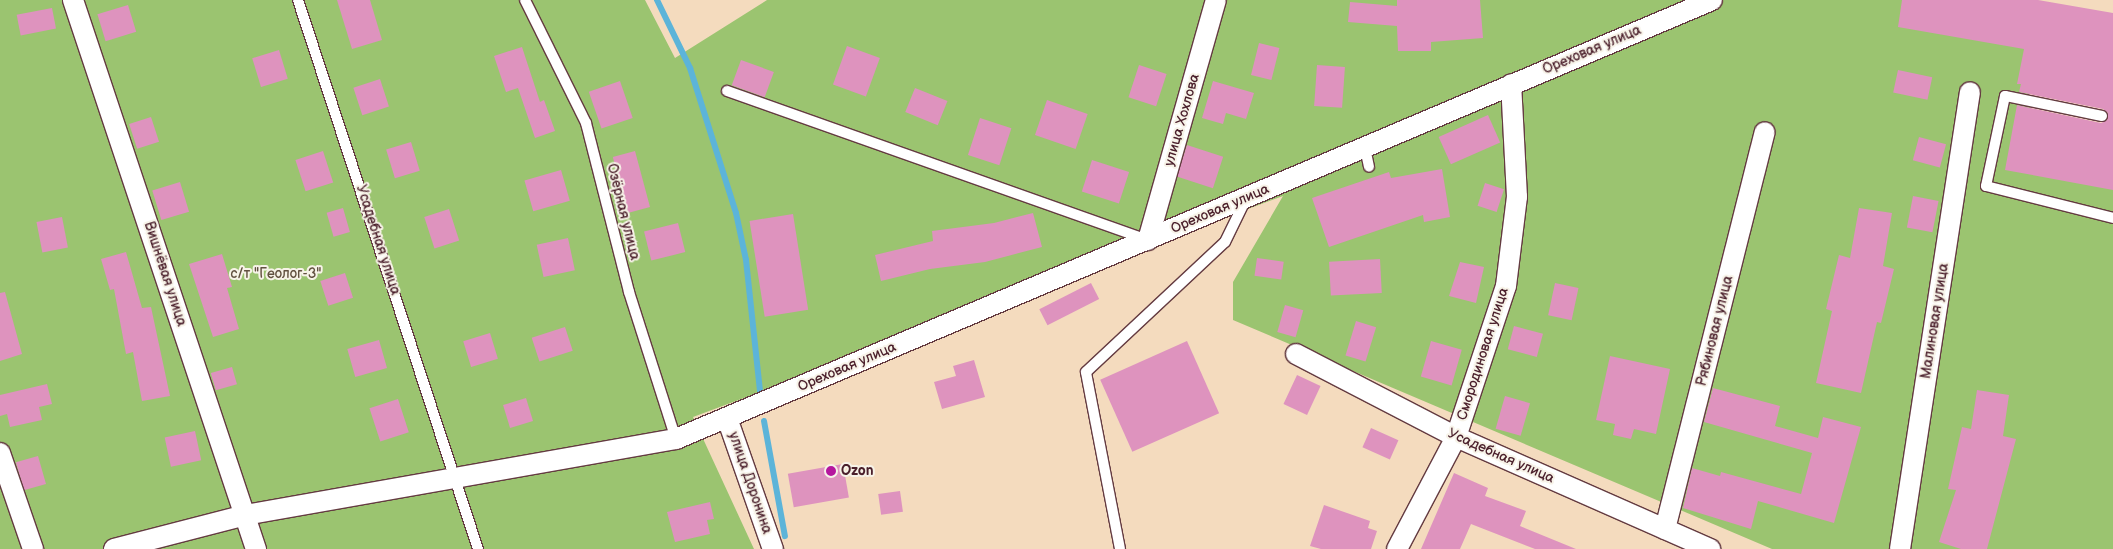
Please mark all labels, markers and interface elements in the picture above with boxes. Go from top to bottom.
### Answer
street label: Ореховая улица [1540,22,1644,78]
street label: улица Хохлова [1161,72,1203,168]
street label: Озёрная улица [603,162,643,262]
street label: Ореховая улица [1168,181,1272,237]
street label: Усадебная улица [352,183,404,297]
street label: Вишнёвая улица [140,220,190,328]
street label: Малиновая улица [1918,262,1952,380]
park label: с/т "Геолог-3" [230,266,322,282]
street label: Рябиновая улица [1693,274,1737,388]
street label: Смородиновая улица [1454,286,1512,422]
street label: Ореховая улица [795,339,899,395]
street label: Усадебная улица [1445,425,1557,487]
street label: улица Доронина [725,430,775,536]
place label: Ozon [841,463,874,479]
marker: Ozon [825,465,837,477]

